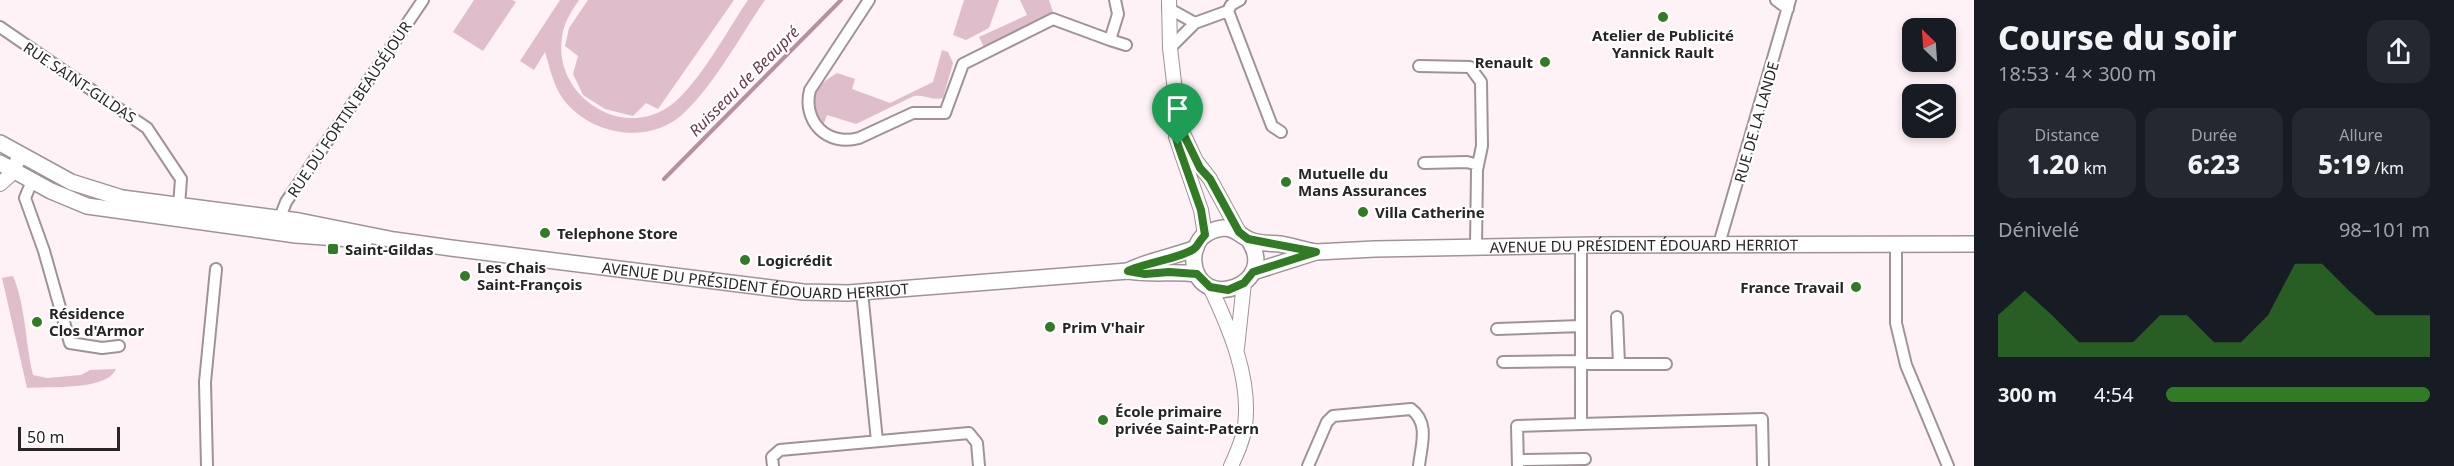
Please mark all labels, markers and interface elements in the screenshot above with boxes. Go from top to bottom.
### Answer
marker: Atelier de Publicité Yannick Rault [1656,10,1670,24]
text: Course du soir [1998,15,2237,60]
street label: RUE DU FORTIN BEAUSÉJOUR [283,17,416,201]
north arrow [1902,18,1956,72]
map controls [1902,18,1956,138]
button: share [2367,20,2430,83]
water label: Ruisseau de Beaupré [684,21,804,141]
place label: Atelier de Publicité Yannick Rault [1592,25,1734,62]
street label: RUE SAINT-GILDAS [20,37,140,127]
place label: Renault [1475,52,1533,72]
marker: Renault [1538,55,1552,69]
street label: RUE DE LA LANDE [1729,59,1783,185]
text: 18:53 · 4 × 300 m [1998,60,2156,87]
pin [1152,83,1203,145]
button: layers [1902,84,1956,138]
icon: arrive [1161,92,1194,125]
text: Distance [2035,124,2099,146]
text: Durée [2191,124,2237,146]
text: Allure [2339,124,2383,146]
text: 1.20 [2027,146,2079,182]
text: 6:23 [2188,146,2240,182]
text: 5:19 [2318,146,2370,182]
text: km [2079,157,2107,179]
text: /km [2370,157,2404,179]
place label: Mutuelle du Mans Assurances [1298,163,1427,200]
marker: Mutuelle du Mans Assurances [1279,175,1293,189]
place label: Villa Catherine [1375,202,1485,222]
marker: Villa Catherine [1356,205,1370,219]
text: Dénivelé [1998,216,2079,243]
text: 98–101 m [2339,216,2430,243]
place label: Telephone Store [557,223,678,243]
marker: Telephone Store [538,226,552,240]
street label: AVENUE DU PRÉSIDENT ÉDOUARD HERRIOT [1489,234,1799,257]
place label: Saint-Gildas [345,239,434,259]
marker: Saint-Gildas [326,242,340,256]
place label: Logicrédit [757,250,833,270]
marker: Logicrédit [738,253,752,267]
place label: Les Chais Saint-François [477,257,582,294]
street label: AVENUE DU PRÉSIDENT ÉDOUARD HERRIOT [601,257,910,303]
marker: Les Chais Saint-François [458,269,472,283]
place label: France Travail [1740,277,1844,297]
marker: France Travail [1849,280,1863,294]
place label: Résidence Clos d'Armor [49,303,144,340]
marker: Résidence Clos d'Armor [30,315,44,329]
place label: Prim V'hair [1062,317,1145,337]
marker: Prim V'hair [1043,320,1057,334]
text: 300 m [1998,381,2057,408]
text: 4:54 [2094,381,2134,408]
place label: École primaire privée Saint-Patern [1115,401,1259,438]
marker: École primaire privée Saint-Patern [1096,413,1110,427]
scale bar [18,424,120,452]
text: 50 m [27,426,64,448]

